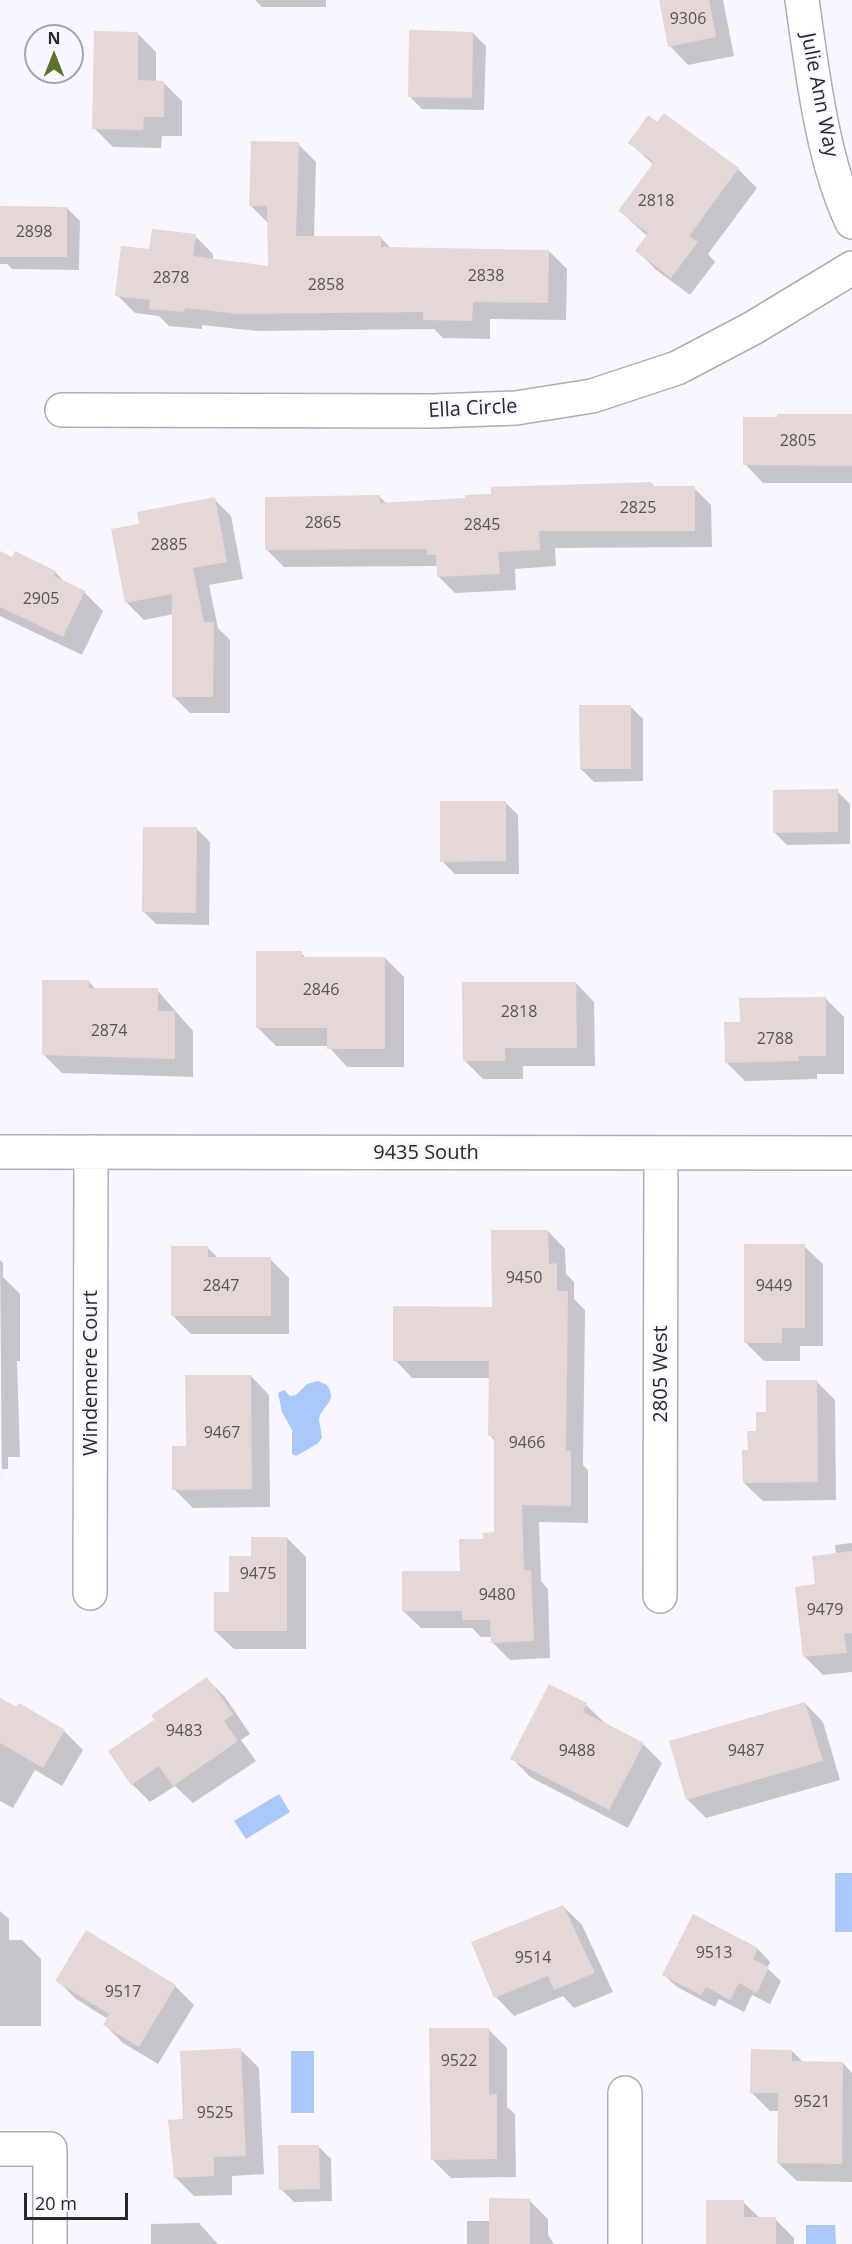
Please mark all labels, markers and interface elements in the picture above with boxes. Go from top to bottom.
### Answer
house number: 9306 [670,9,706,29]
north arrow [24,24,84,84]
text: N [47,27,61,49]
street label: Julie Ann Way [795,31,843,159]
house number: 2818 [638,191,674,211]
house number: 2898 [16,222,52,242]
house number: 2838 [468,266,504,286]
house number: 2878 [153,268,189,288]
house number: 2858 [308,275,344,295]
street label: Ella Circle [428,395,518,423]
house number: 2805 [780,431,816,451]
house number: 2825 [620,498,656,518]
house number: 2865 [305,513,341,533]
house number: 2845 [464,515,500,535]
house number: 2885 [151,535,187,555]
house number: 2905 [23,589,59,609]
house number: 2846 [303,980,339,1000]
house number: 2818 [501,1002,537,1022]
house number: 2874 [91,1021,127,1041]
house number: 2788 [757,1029,793,1049]
street label: 9435 South [373,1141,479,1165]
house number: 9450 [506,1268,542,1288]
house number: 2847 [203,1276,239,1296]
house number: 9449 [756,1276,792,1296]
street label: Windemere Court [79,1290,103,1456]
street label: 2805 West [649,1325,673,1423]
house number: 9467 [204,1423,240,1443]
house number: 9466 [509,1433,545,1453]
house number: 9475 [240,1564,276,1584]
house number: 9480 [479,1585,515,1605]
house number: 9479 [807,1600,843,1620]
house number: 9483 [166,1721,202,1741]
house number: 9488 [559,1741,595,1761]
house number: 9487 [728,1741,764,1761]
house number: 9513 [696,1943,732,1963]
house number: 9514 [515,1948,551,1968]
house number: 9517 [105,1982,141,2002]
house number: 9522 [441,2051,477,2071]
house number: 9521 [794,2092,830,2112]
house number: 9525 [197,2103,233,2123]
scale bar [27,2181,130,2219]
text: 20 m [35,2191,77,2215]

